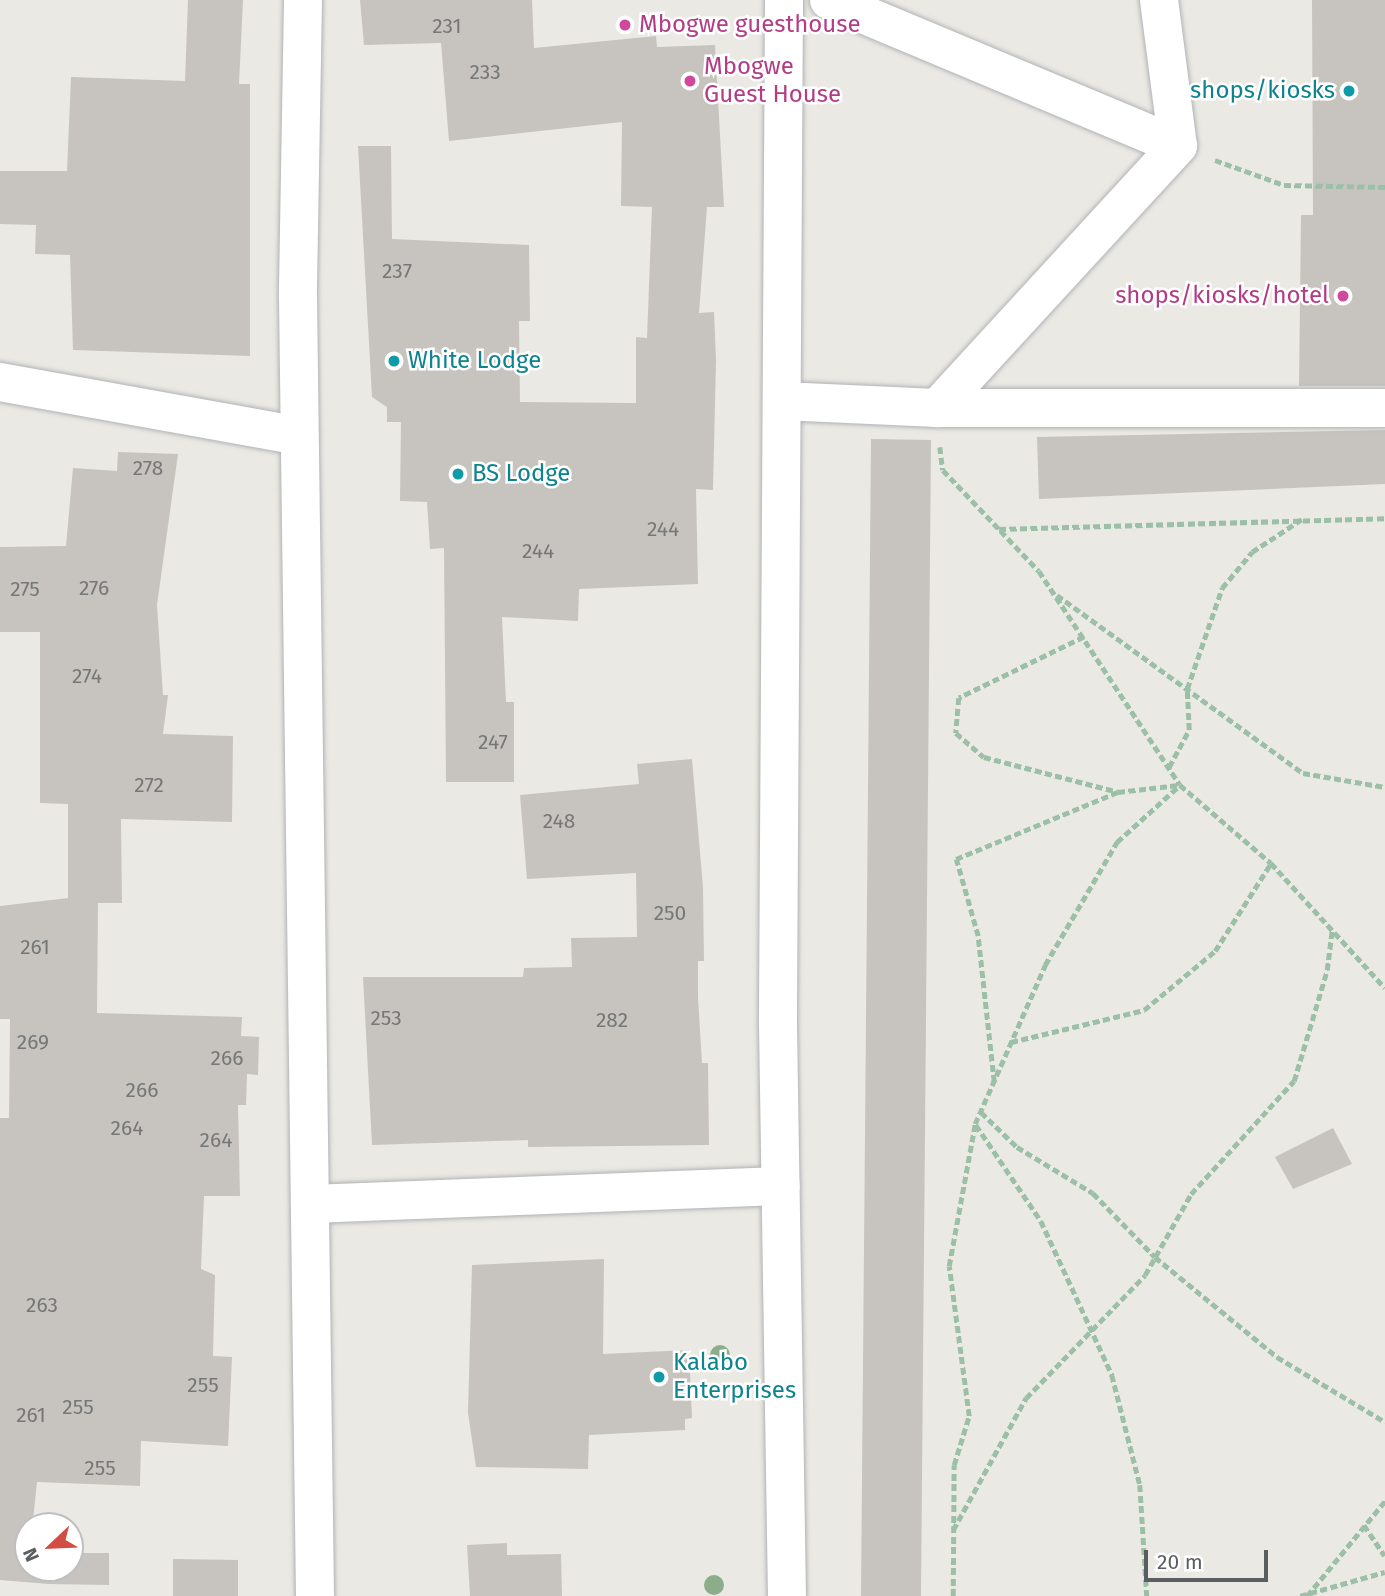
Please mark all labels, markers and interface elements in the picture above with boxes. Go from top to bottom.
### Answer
place label: Mbogwe guesthouse [639,11,861,39]
house number: 231 [432,13,462,39]
marker: Mbogwe guesthouse [617,17,633,33]
place label: Mbogwe Guest House [704,53,841,109]
house number: 233 [469,59,501,85]
marker: Mbogwe Guest House [682,73,698,89]
place label: shops/kiosks [1190,77,1335,105]
marker: shops/kiosks [1341,83,1357,99]
house number: 237 [382,258,412,284]
place label: shops/kiosks/hotel [1115,282,1329,310]
marker: shops/kiosks/hotel [1335,288,1351,304]
place label: White Lodge [408,347,541,375]
marker: White Lodge [386,353,402,369]
house number: 278 [133,455,163,481]
place label: BS Lodge [472,460,570,488]
marker: BS Lodge [450,466,466,482]
house number: 244 [647,516,679,542]
house number: 244 [522,538,554,564]
house number: 276 [79,575,109,601]
house number: 275 [10,576,40,602]
house number: 274 [72,663,102,689]
house number: 247 [478,729,508,755]
house number: 272 [134,772,164,798]
house number: 248 [543,808,575,834]
house number: 250 [654,900,686,926]
house number: 261 [20,934,50,960]
house number: 253 [370,1005,402,1031]
house number: 282 [596,1007,628,1033]
house number: 269 [17,1029,49,1055]
house number: 266 [211,1045,243,1071]
house number: 266 [126,1077,158,1103]
house number: 264 [111,1115,143,1141]
house number: 264 [200,1127,232,1153]
house number: 263 [26,1292,58,1318]
place label: Kalabo Enterprises [673,1349,796,1405]
marker: Kalabo Enterprises [651,1369,667,1385]
house number: 255 [187,1372,219,1398]
house number: 255 [62,1394,94,1420]
house number: 261 [16,1402,46,1428]
house number: 255 [84,1455,116,1481]
north arrow [14,1512,84,1582]
scale bar [1147,1536,1271,1580]
text: N [18,1544,44,1565]
text: 20 m [1157,1549,1203,1575]

